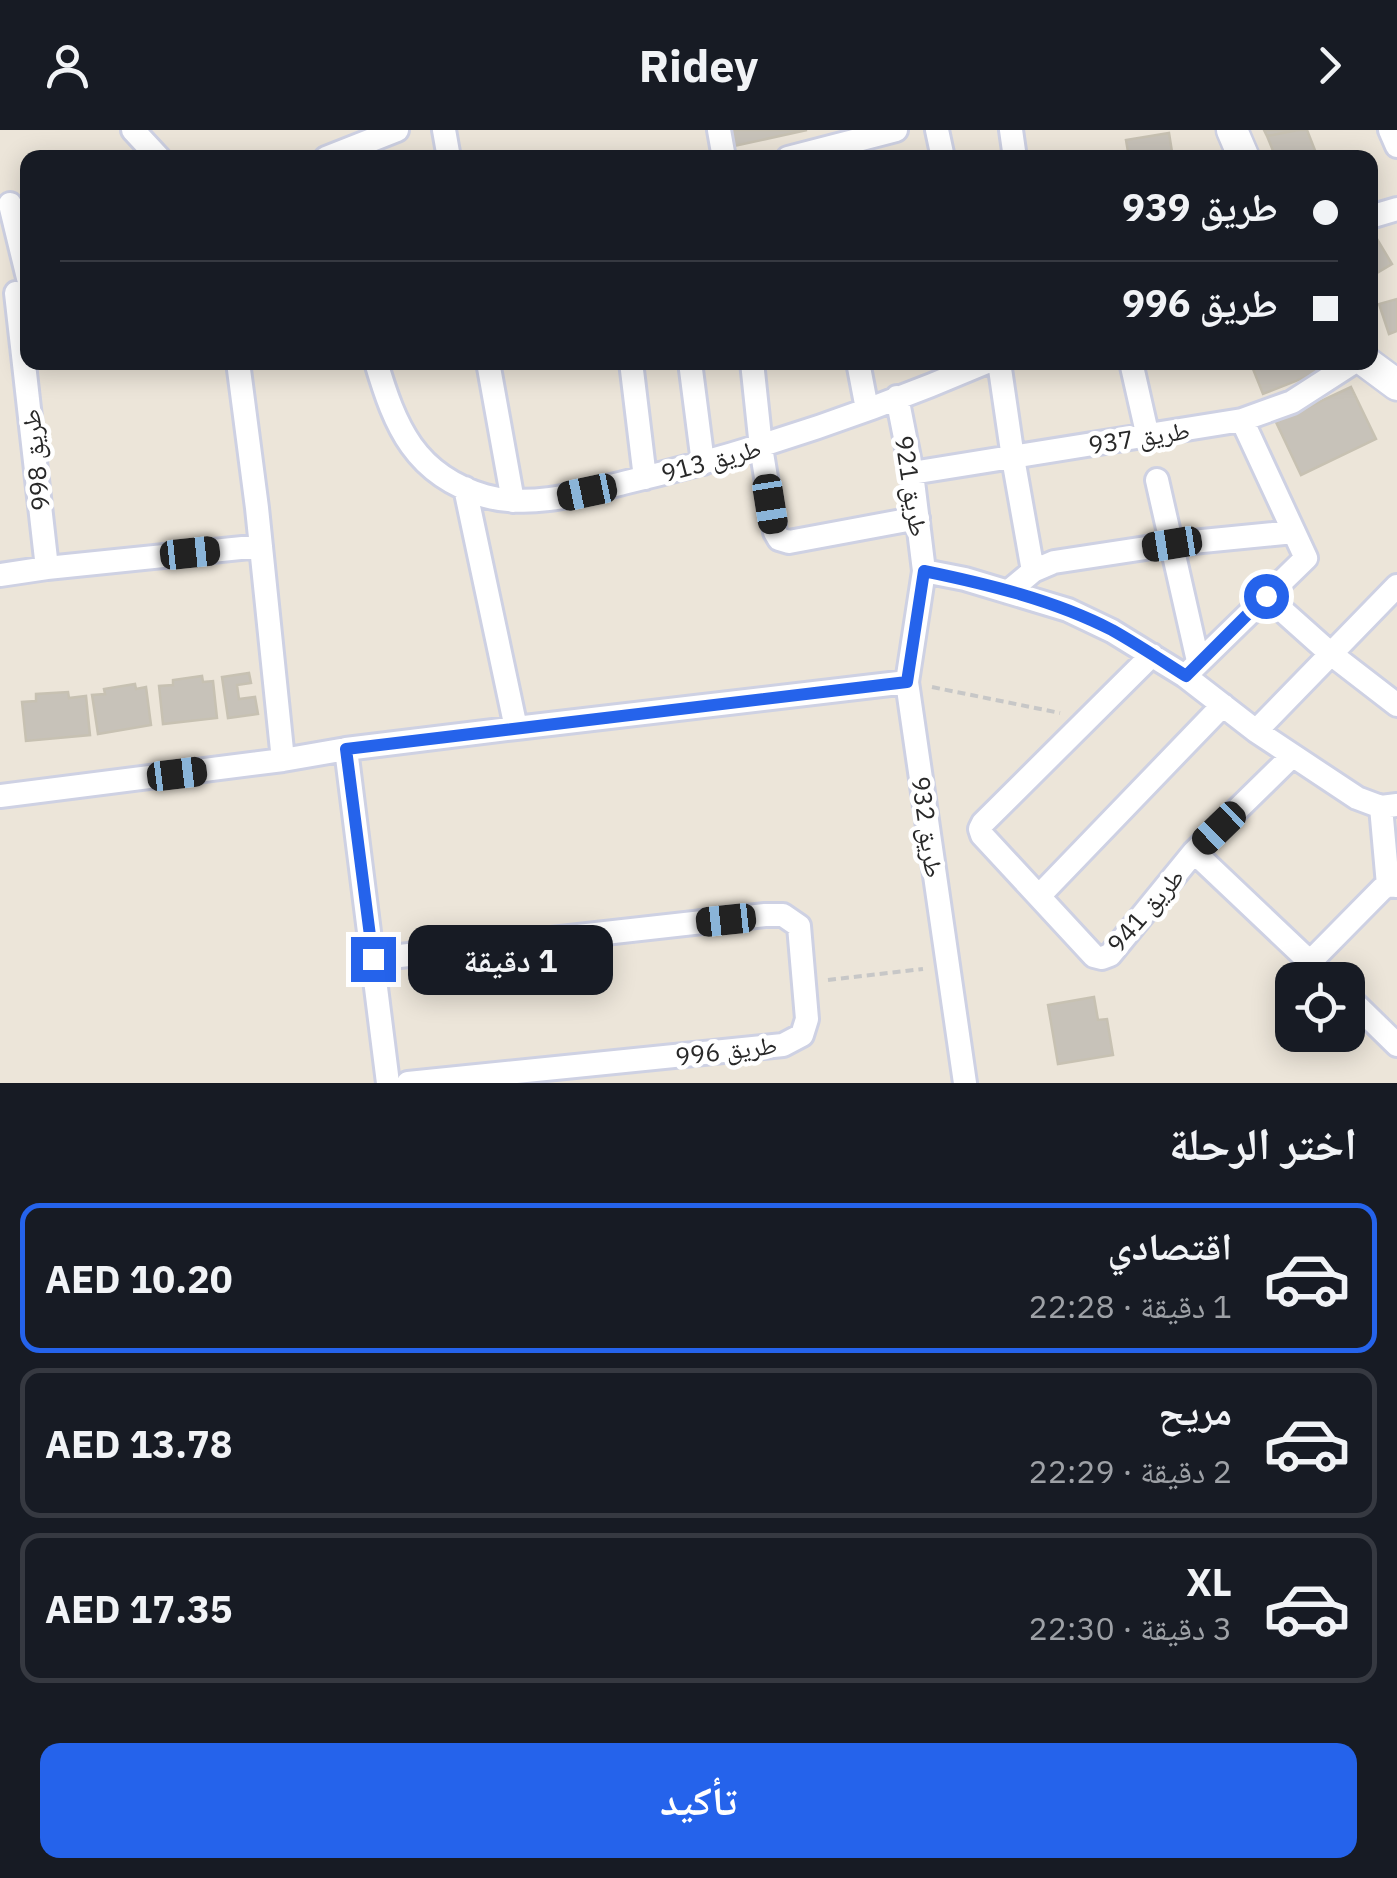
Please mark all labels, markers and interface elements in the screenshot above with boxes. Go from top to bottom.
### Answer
text: Ridey [639,36,758,94]
icon: person [40,38,95,93]
icon: forward [1302,38,1357,93]
text: طريق 939 [1122,182,1278,231]
text: طريق 996 [1122,278,1278,327]
street label: طريق 998 [13,407,57,513]
street label: طريق 937 [1086,413,1192,461]
street label: طريق 913 [657,431,765,489]
street label: طريق 921 [888,433,936,539]
car [555,471,619,513]
car [750,472,790,536]
car [1140,524,1204,564]
car [159,535,221,571]
route start [1244,574,1289,619]
car [145,755,209,793]
street label: طريق 932 [905,774,951,880]
car [1187,796,1251,860]
street label: طريق 941 [1099,861,1191,959]
car [695,902,757,938]
callout: 1 دقيقة [408,924,613,994]
route end [351,937,396,982]
text: 1 دقيقة [464,939,557,981]
map controls [1275,962,1365,1052]
button: locate [1275,962,1365,1052]
street label: طريق 996 [673,1027,779,1073]
text: اختر الرحلة [1169,1114,1357,1172]
text: اقتصادي [1108,1221,1232,1270]
icon: car [1262,1233,1352,1323]
text: AED 10.20 [45,1254,233,1303]
text: 1 دقيقة · 22:28 [1028,1285,1232,1327]
text: مريح [1158,1386,1232,1435]
icon: car [1262,1398,1352,1488]
text: AED 13.78 [45,1419,233,1468]
text: 2 دقيقة · 22:29 [1028,1450,1232,1492]
text: XL [1186,1557,1232,1606]
icon: car [1262,1563,1352,1653]
text: AED 17.35 [45,1584,233,1633]
text: 3 دقيقة · 22:30 [1028,1607,1232,1649]
button: تأكيد [40,1743,1357,1858]

